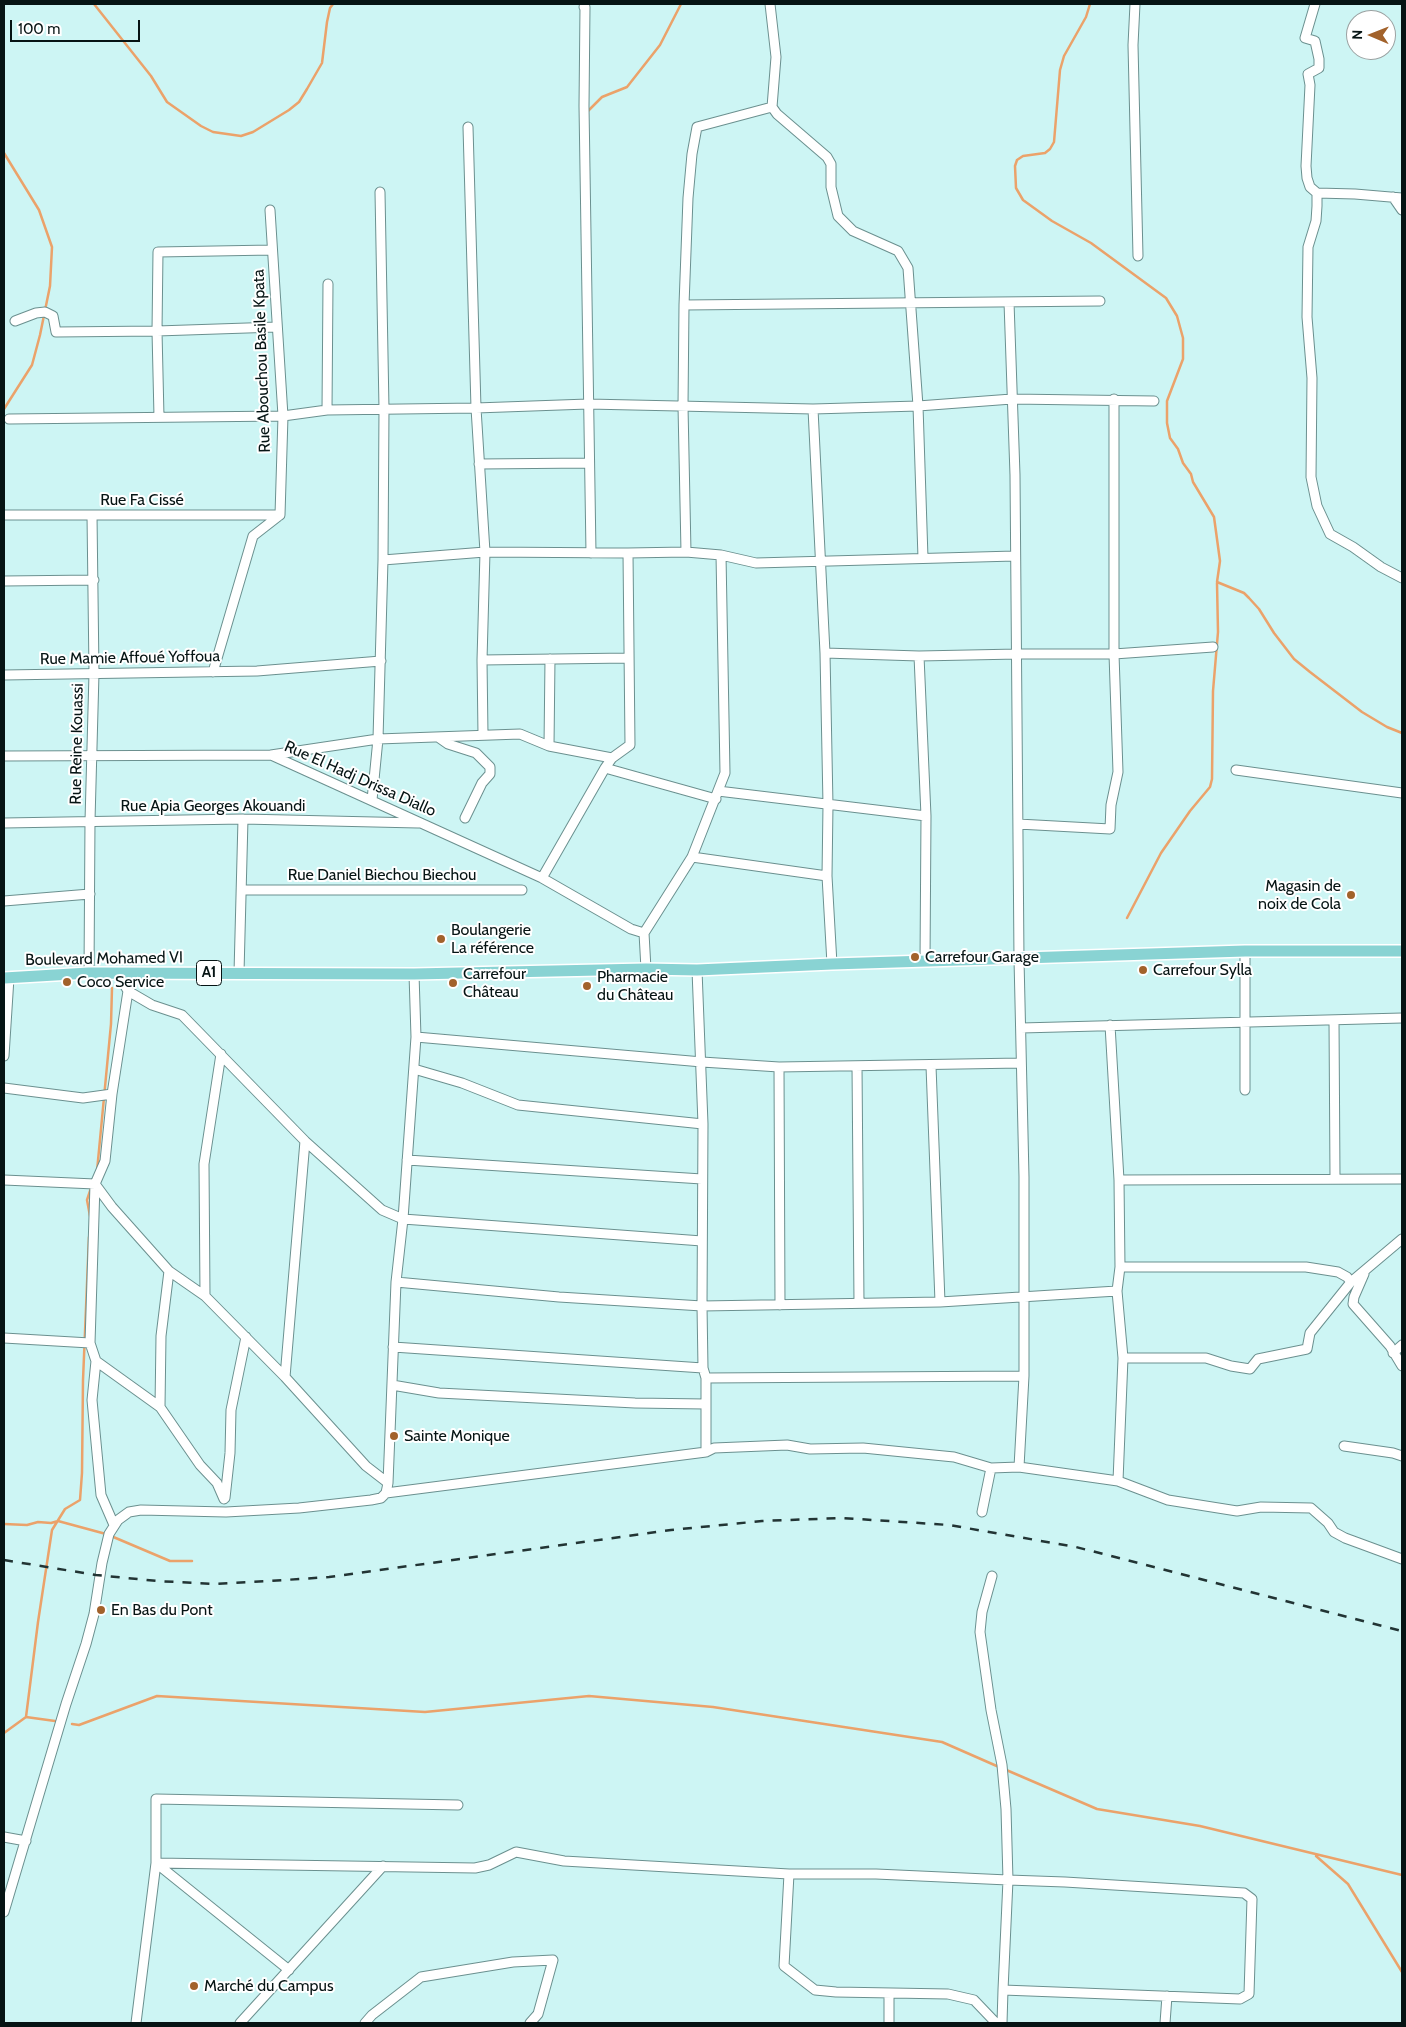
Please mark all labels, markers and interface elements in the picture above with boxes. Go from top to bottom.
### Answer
scale bar [12,10,142,42]
north arrow [1346,10,1396,60]
text: 100 m [18,20,60,38]
text: N [1348,30,1366,40]
street label: Rue Abouchou Basile Kpata [249,269,275,453]
street label: Rue Fa Cissé [100,490,184,510]
street label: Rue Mamie Affoué Yoffoua [40,647,220,669]
street label: Rue Reine Kouassi [66,683,88,805]
street label: Rue El Hadj Drissa Diallo [281,737,439,821]
street label: Rue Apia Georges Akouandi [121,796,305,816]
street label: Rue Daniel Biechou Biechou [288,865,476,885]
place label: Magasin de noix de Cola [1258,876,1341,914]
marker: Magasin de noix de Cola [1345,889,1357,901]
place label: Boulangerie La référence [451,920,534,958]
marker: Boulangerie La référence [435,933,447,945]
place label: Carrefour Garage [925,947,1039,967]
street label: Boulevard Mohamed VI [25,948,183,970]
marker: Carrefour Garage [909,951,921,963]
road number: A1 [196,960,222,986]
place label: Carrefour Sylla [1153,960,1252,980]
place label: Carrefour Château [463,964,526,1002]
marker: Carrefour Sylla [1137,964,1149,976]
place label: Pharmacie du Château [597,967,673,1005]
place label: Coco Service [77,972,164,992]
marker: Coco Service [61,976,73,988]
marker: Carrefour Château [447,977,459,989]
marker: Pharmacie du Château [581,980,593,992]
place label: Sainte Monique [404,1426,510,1446]
marker: Sainte Monique [388,1430,400,1442]
place label: En Bas du Pont [111,1600,213,1620]
marker: En Bas du Pont [95,1604,107,1616]
place label: Marché du Campus [204,1976,334,1996]
marker: Marché du Campus [188,1980,200,1992]

